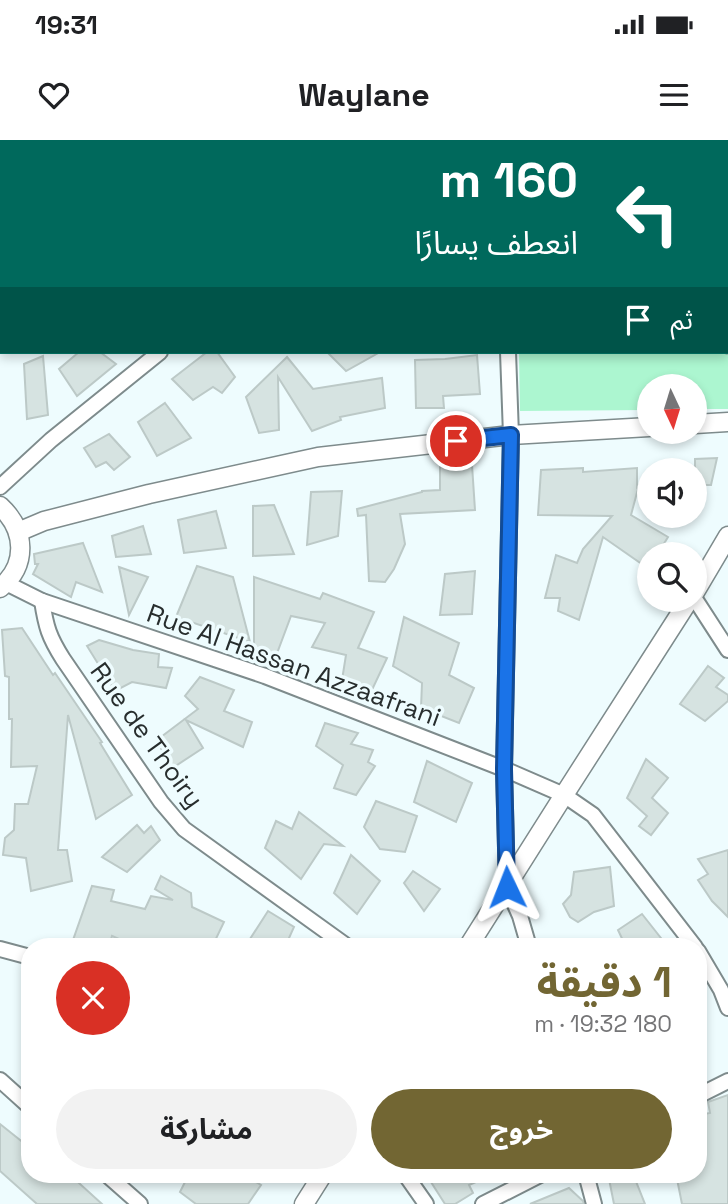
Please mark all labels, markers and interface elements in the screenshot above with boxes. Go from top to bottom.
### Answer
text: 19:31 [35,8,98,42]
text: Waylane [298,75,430,115]
icon: heart [35,76,73,114]
icon: menu [655,76,693,114]
text: 160 m [440,149,578,211]
icon: left [602,168,693,259]
text: انعطف يسارًا [414,223,578,263]
icon: arrive [619,301,657,339]
text: ثم [671,303,693,337]
north arrow [637,374,707,444]
map controls [637,374,707,612]
pin [426,411,486,471]
icon: arrive [437,422,475,460]
button: sound [637,458,707,528]
button: search [637,542,707,612]
street label: Rue Al Hassan Azzaafrani [142,596,446,734]
street label: Rue de Thoiry [83,655,211,815]
position arrow [470,850,544,924]
text: 1 دقيقة [537,956,672,1009]
button: close [56,961,130,1035]
text: 180 m · 19:32 [534,1009,672,1039]
button: مشاركة [56,1089,357,1169]
button: خروج [371,1089,672,1169]

